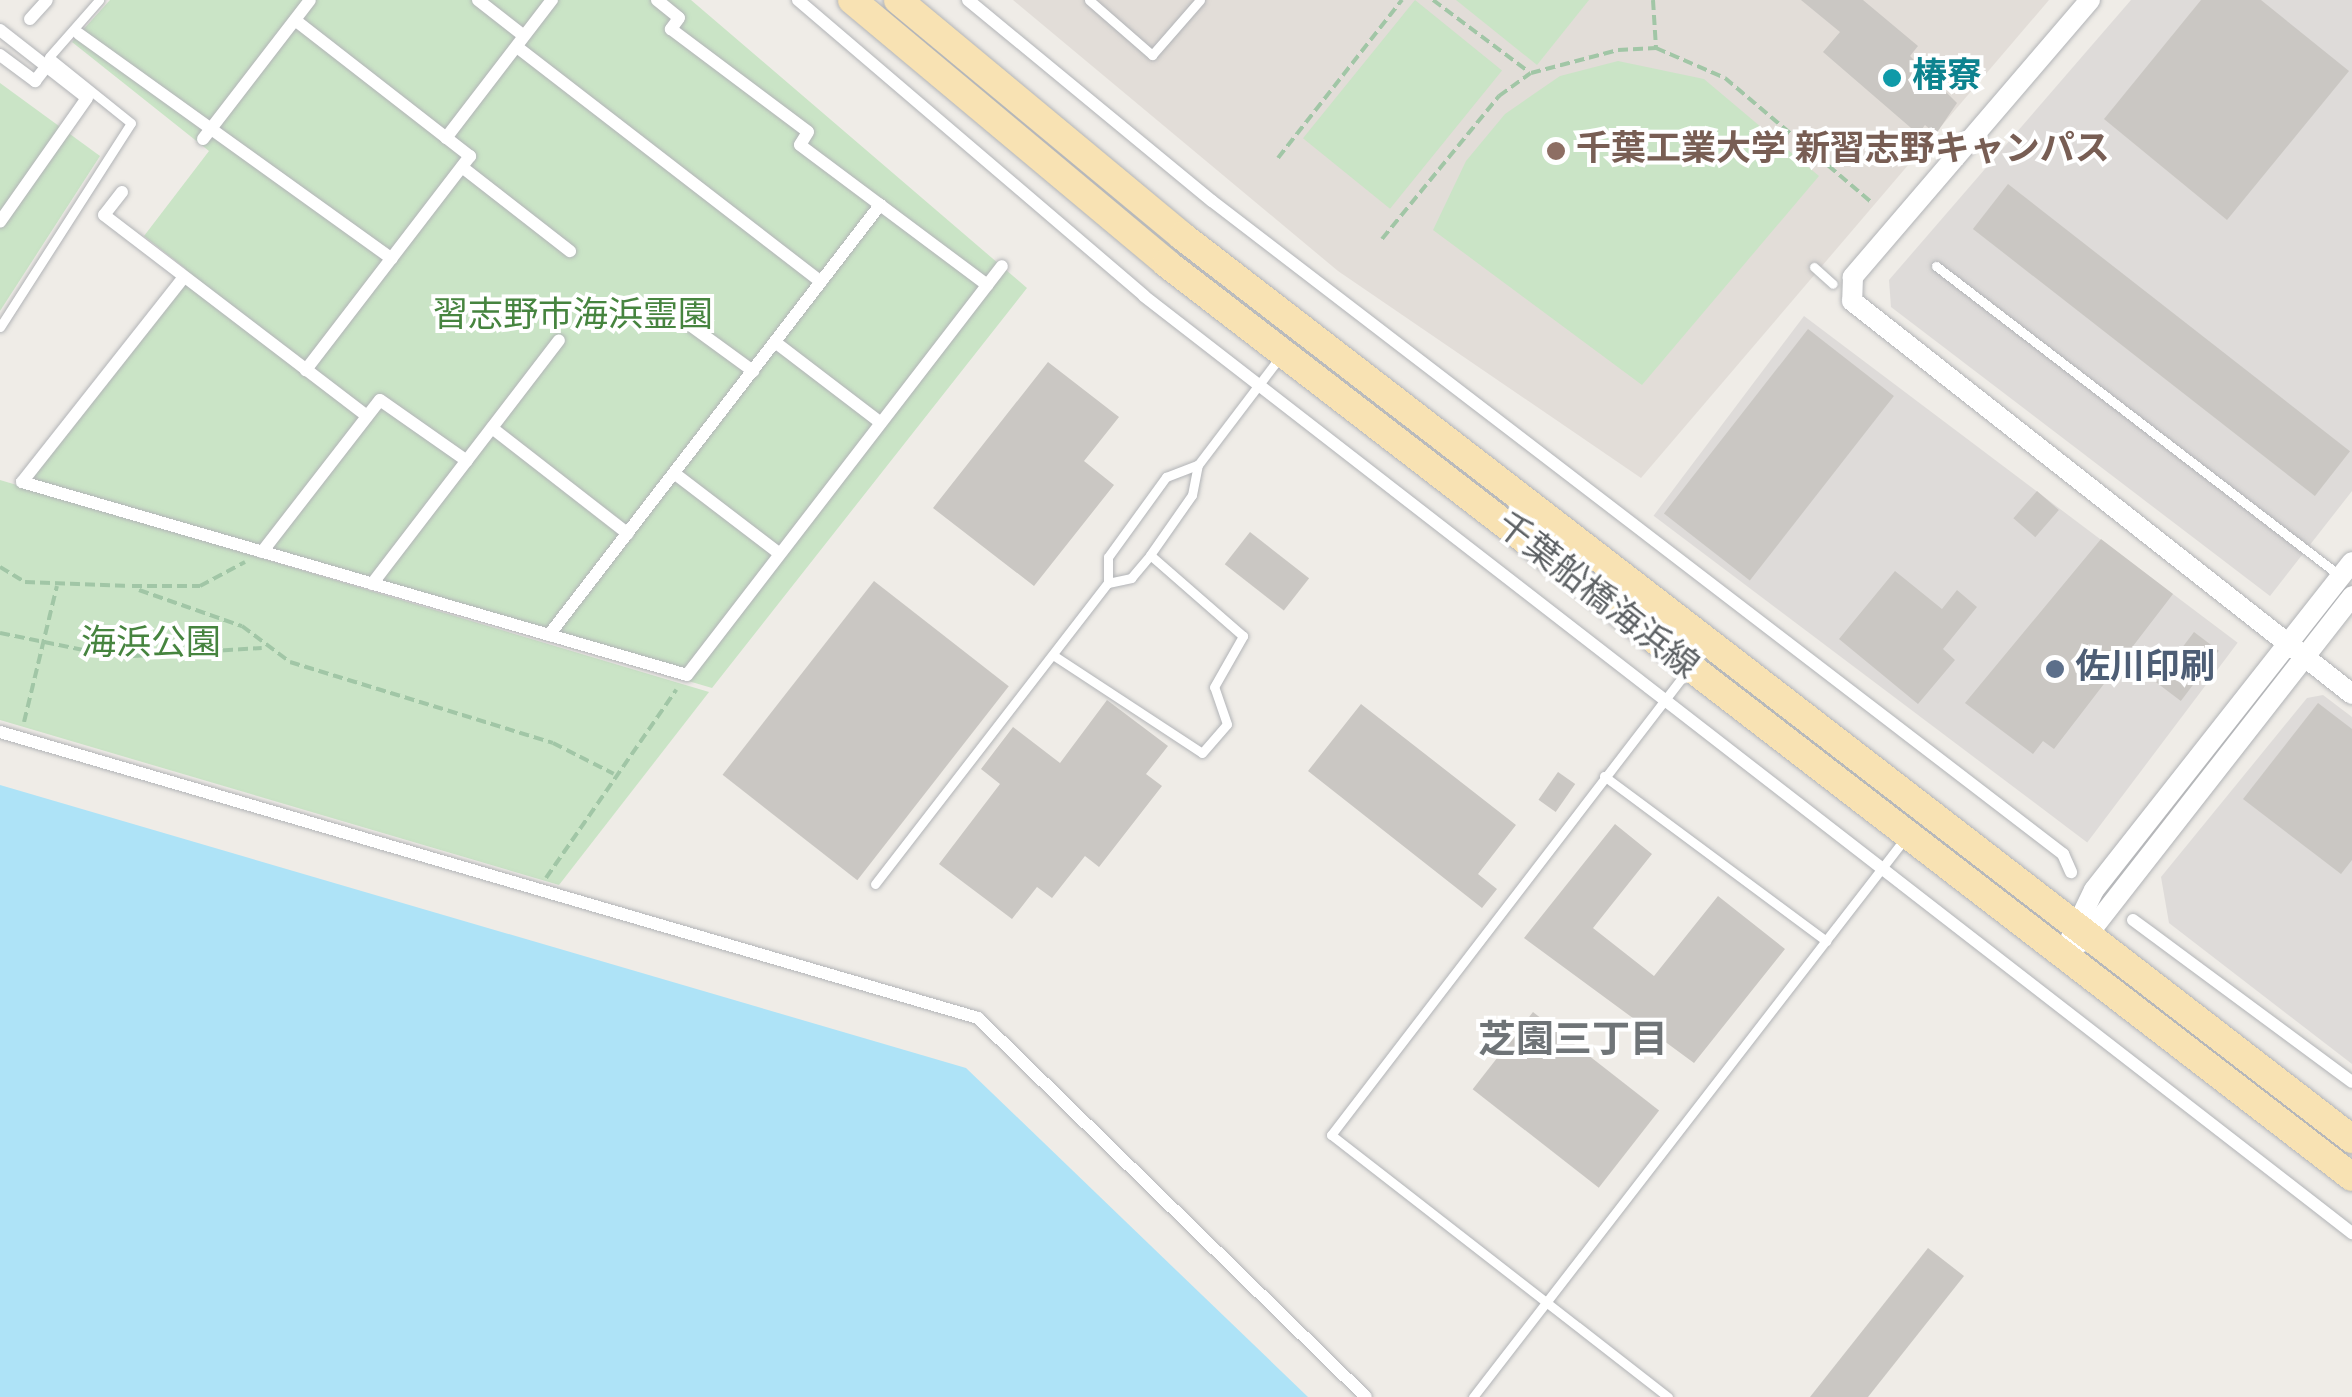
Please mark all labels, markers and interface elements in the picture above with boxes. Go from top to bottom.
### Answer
place label: 椿寮 [1912,57,1982,99]
marker: 椿寮 [1881,67,1903,89]
place label: 千葉工業大学 新習志野キャンパス [1576,130,2110,172]
marker: 千葉工業大学 新習志野キャンパス [1545,140,1567,162]
park label: 習志野市海浜霊園 [433,296,713,338]
street label: 千葉船橋海浜線 [1487,505,1705,689]
park label: 海浜公園 [81,624,221,666]
place label: 佐川印刷 [2075,648,2215,690]
marker: 佐川印刷 [2044,658,2066,680]
district label: 芝園三丁目 [1478,1020,1668,1066]

